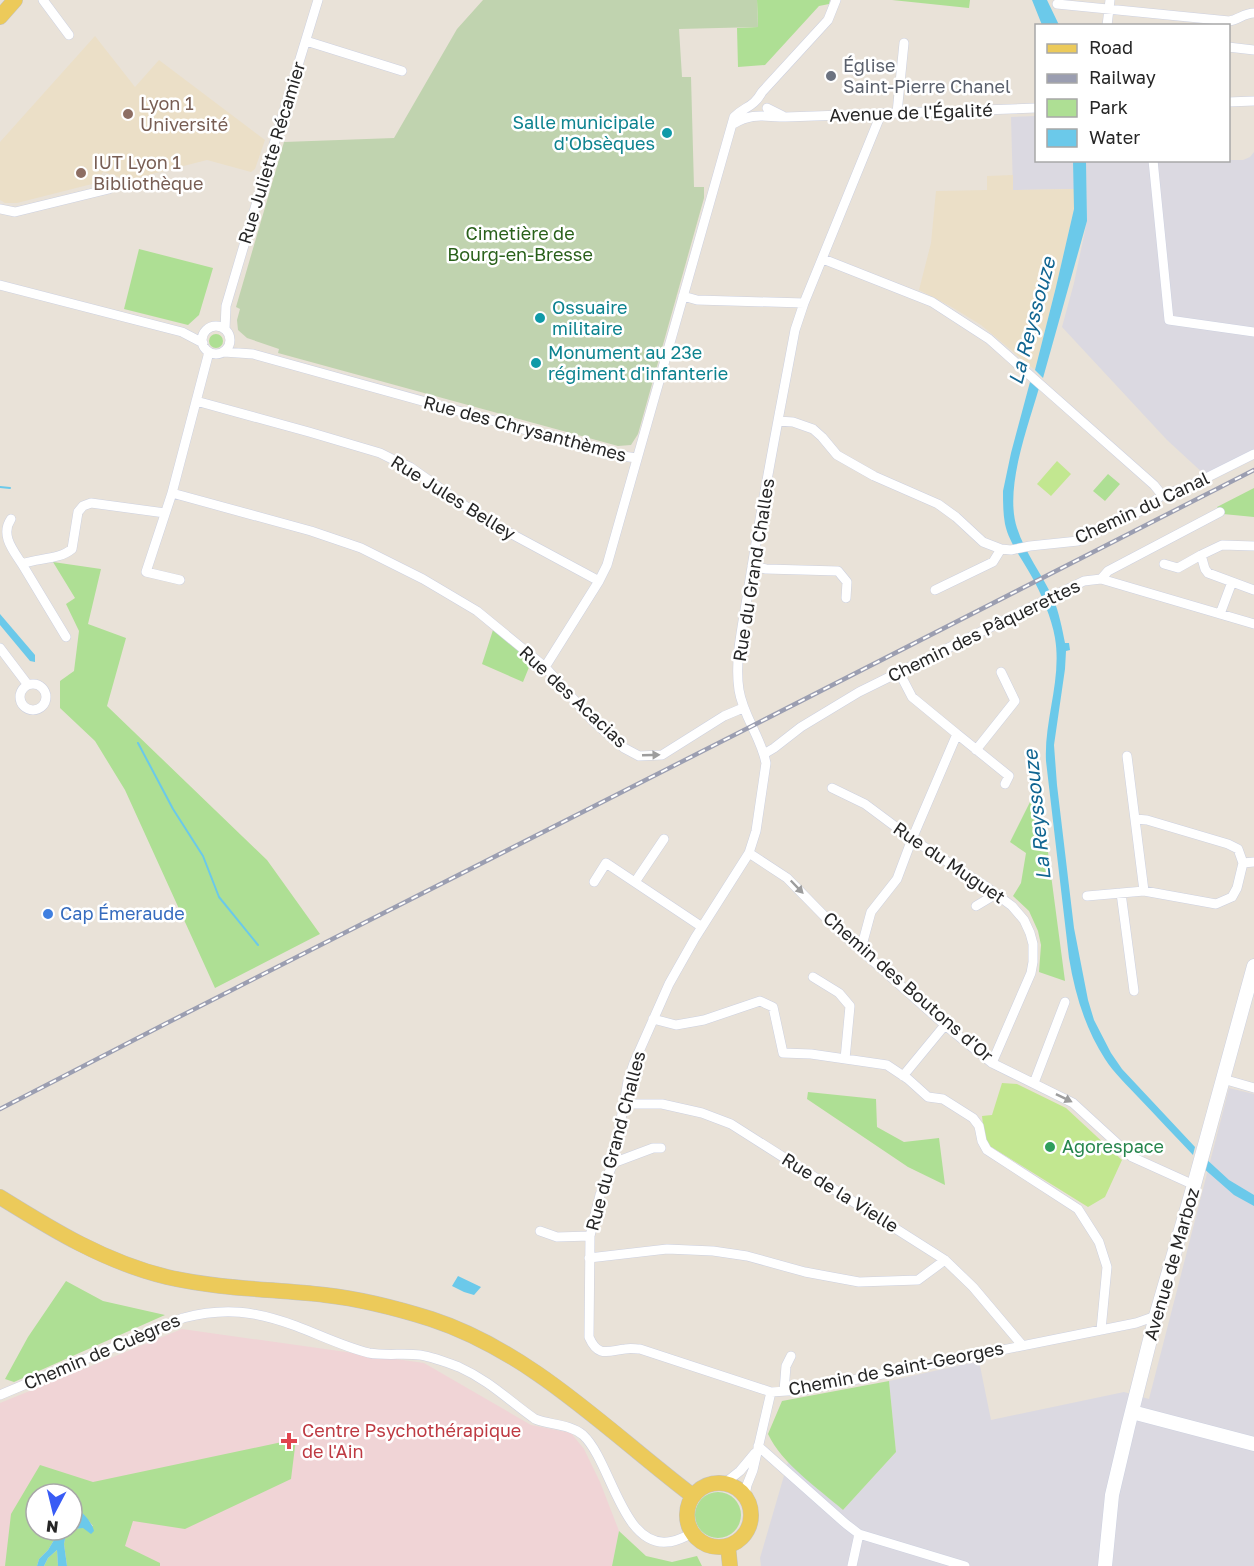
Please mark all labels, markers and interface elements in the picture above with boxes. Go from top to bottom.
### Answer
legend [1035,24,1230,162]
text: Road [1089,36,1133,58]
place label: Église Saint-Pierre Chanel [843,54,1011,97]
street label: Rue Juliette Récamier [233,59,309,247]
text: Railway [1089,66,1156,88]
marker: Église Saint-Pierre Chanel [824,69,838,83]
place label: Lyon 1 Université [140,92,228,135]
text: Park [1089,96,1128,118]
street label: Avenue de l'Égalité [829,98,993,126]
marker: Lyon 1 Université [121,107,135,121]
place label: Salle municipale d'Obsèques [512,111,655,154]
marker: Salle municipale d'Obsèques [660,126,674,140]
text: Water [1089,126,1140,148]
place label: IUT Lyon 1 Bibliothèque [93,151,203,194]
marker: IUT Lyon 1 Bibliothèque [74,166,88,180]
park label: Cimetière de Bourg-en-Bresse [447,222,593,265]
water label: La Reyssouze [1003,253,1061,387]
place label: Ossuaire militaire [552,296,628,339]
marker: Ossuaire militaire [533,311,547,325]
place label: Monument au 23e régiment d'infanterie [548,341,728,384]
marker: Monument au 23e régiment d'infanterie [529,356,543,370]
street label: Rue des Chrysanthèmes [421,390,629,466]
street label: Rue Jules Belley [387,450,520,544]
street label: Chemin du Canal [1071,466,1213,548]
street label: Rue du Grand Challes [728,477,778,663]
street label: Chemin des Pâquerettes [884,574,1083,686]
street label: Rue des Acacias [515,641,632,752]
water label: La Reyssouze [1017,747,1056,881]
one-way arrow [642,751,661,760]
street label: Rue du Muguet [889,817,1010,908]
one-way arrow [789,880,803,894]
place label: Cap Émeraude [60,902,185,924]
street label: Chemin des Boutons d'Or [819,906,998,1066]
marker: Cap Émeraude [41,907,55,921]
street label: Rue du Grand Challes [580,1048,650,1233]
one-way arrow [1055,1093,1072,1103]
place label: Agorespace [1062,1135,1164,1157]
marker: Agorespace [1043,1140,1057,1154]
street label: Rue de la Vielle [778,1148,903,1237]
street label: Avenue de Marboz [1139,1185,1203,1343]
street label: Chemin de Cuègres [20,1308,183,1394]
street label: Chemin de Saint-Georges [786,1336,1005,1400]
place label: Centre Psychothérapique de l'Ain [302,1419,521,1462]
marker: Centre Psychothérapique de l'Ain [280,1432,298,1450]
north arrow [24,1482,84,1542]
text: N [45,1516,59,1538]

